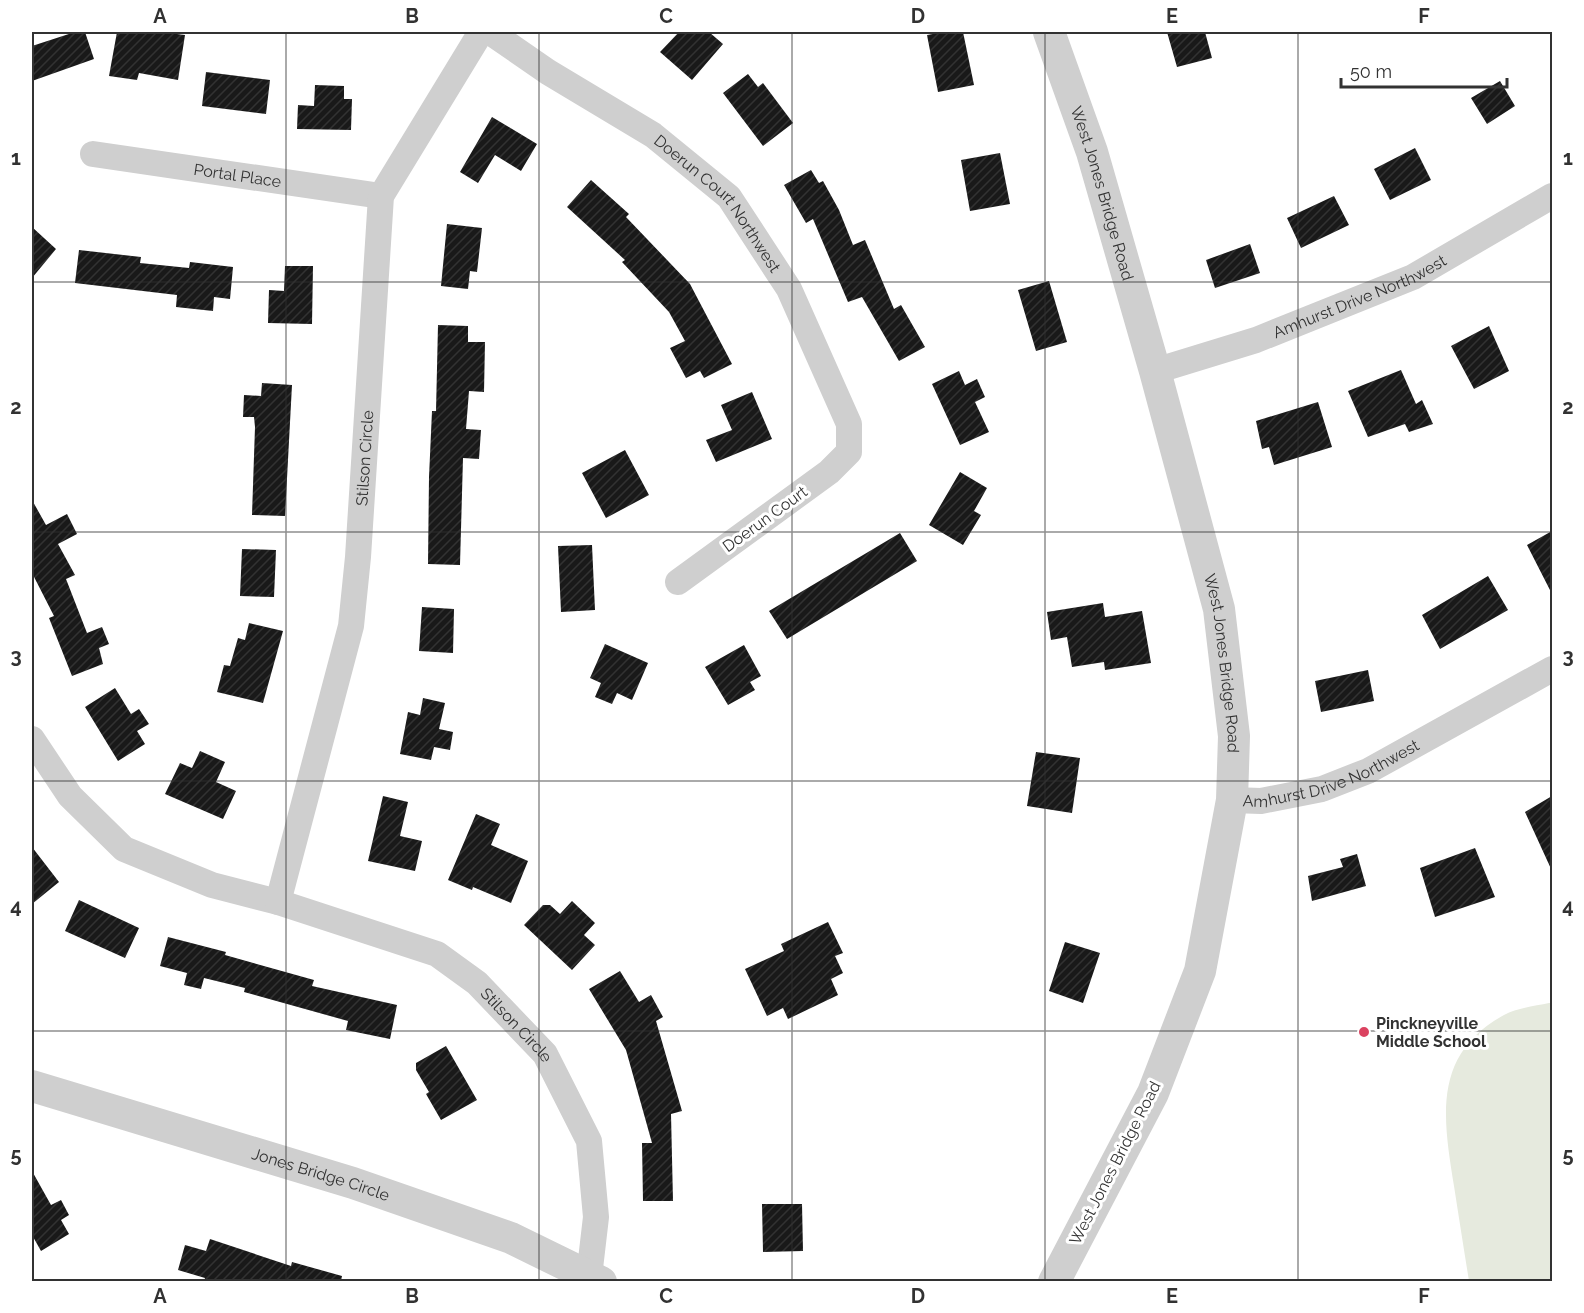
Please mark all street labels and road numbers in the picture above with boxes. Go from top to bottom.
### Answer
street label: West Jones Bridge Road [1067,104,1138,283]
street label: Doerun Court Northwest [650,130,785,276]
street label: Portal Place [192,159,282,191]
street label: Amhurst Drive Northwest [1270,250,1450,342]
street label: Stilson Circle [352,410,377,507]
street label: Doerun Court [719,482,811,556]
street label: West Jones Bridge Road [1200,571,1244,753]
street label: Amhurst Drive Northwest [1242,735,1423,811]
street label: Stilson Circle [477,984,557,1065]
street label: West Jones Bridge Road [1065,1078,1165,1248]
street label: Jones Bridge Circle [250,1144,392,1205]

